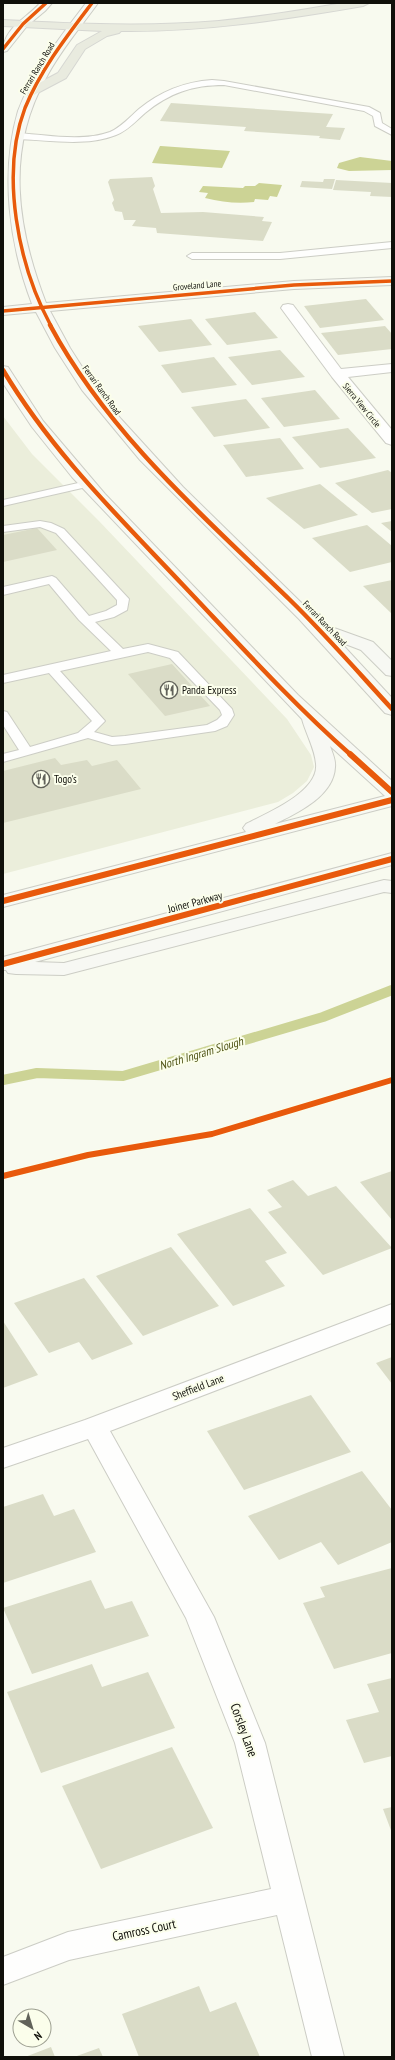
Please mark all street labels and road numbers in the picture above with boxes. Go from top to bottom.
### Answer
street label: Ferrari Ranch Road [17,40,57,96]
street label: Groveland Lane [172,277,222,293]
street label: Ferrari Ranch Road [80,363,124,417]
street label: Sierra View Circle [341,381,383,430]
street label: Ferrari Ranch Road [301,598,349,648]
street label: Joiner Parkway [165,888,225,916]
street label: Sheffield Lane [170,1371,226,1403]
street label: Corsley Lane [226,1701,262,1759]
street label: Camross Court [111,1915,178,1945]

